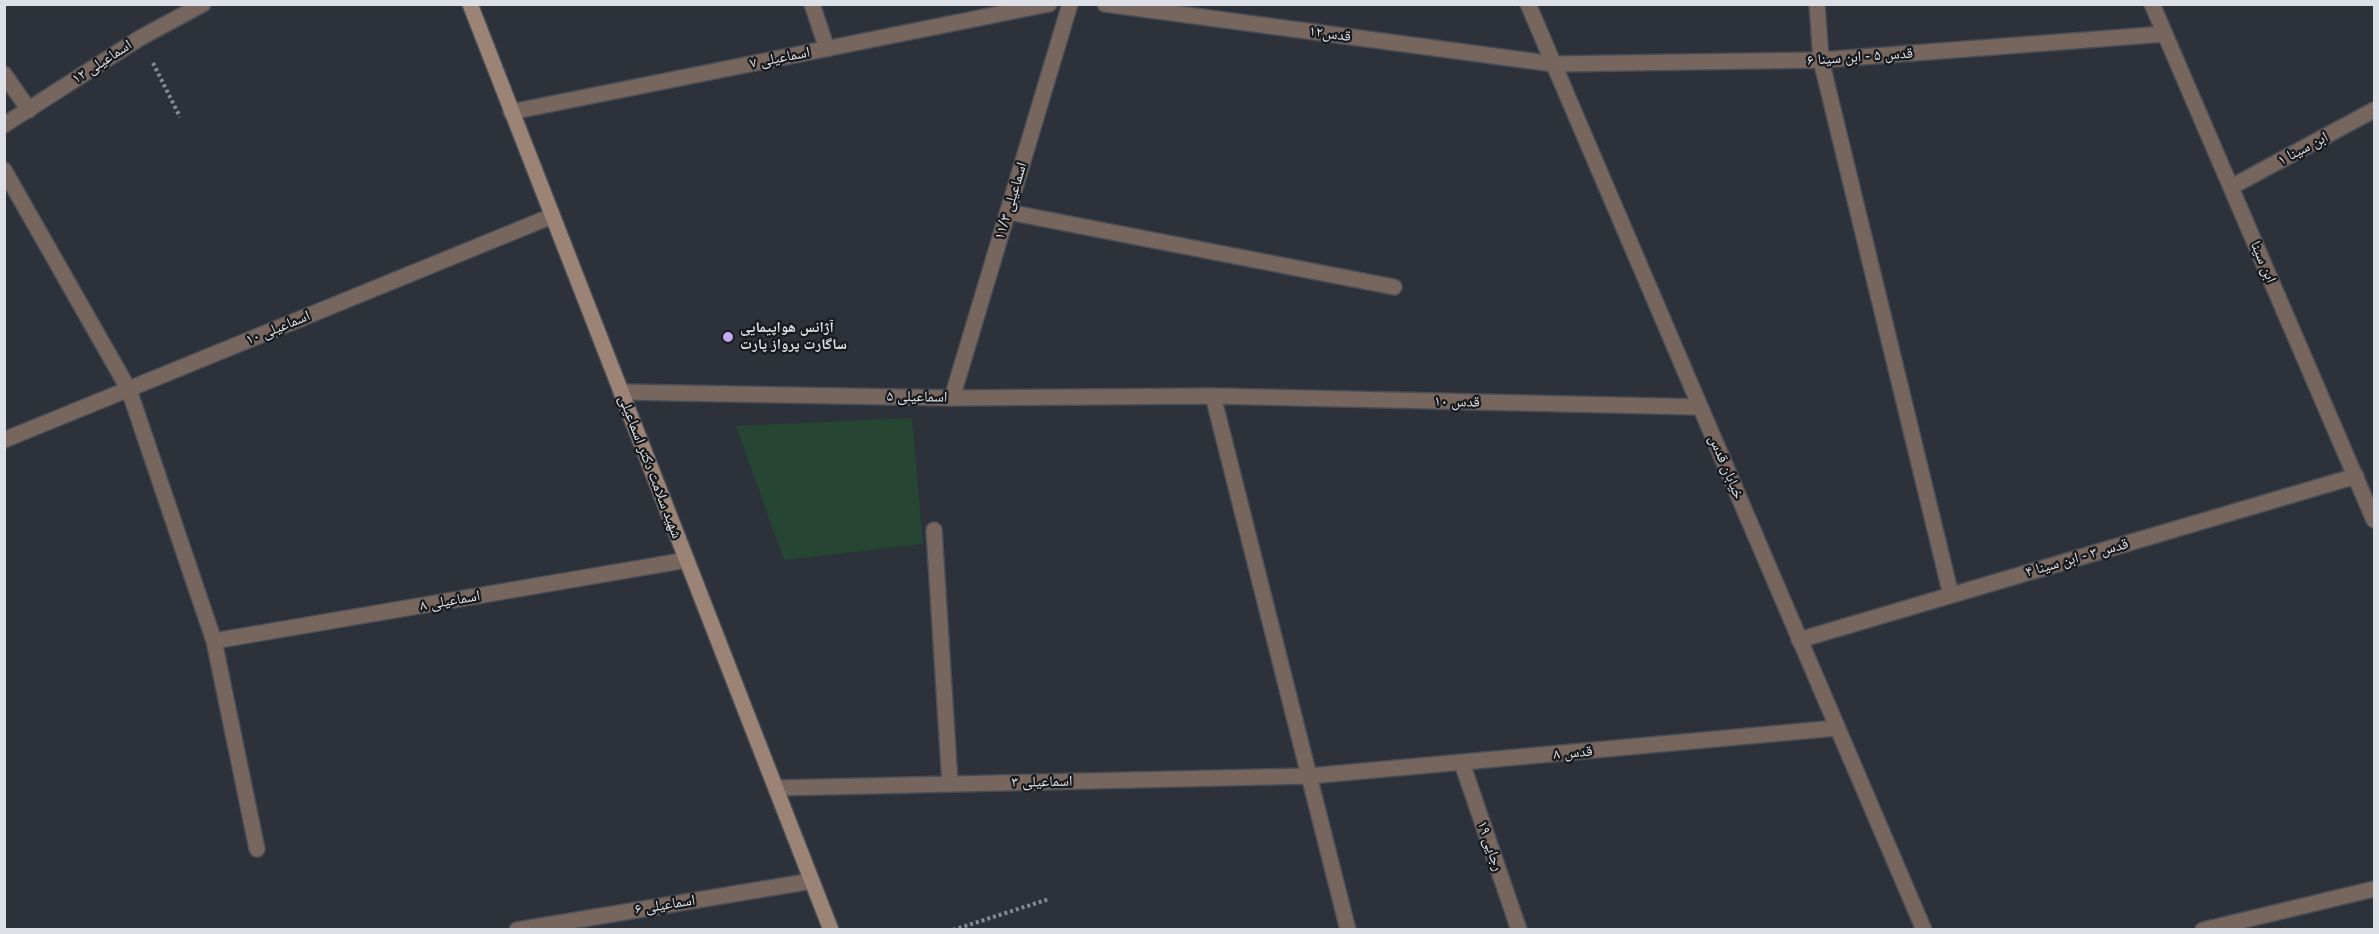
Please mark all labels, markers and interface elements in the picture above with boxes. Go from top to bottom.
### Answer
street label: قدس۱۲ [1308,22,1352,46]
street label: اسماعیلی ۱۲ [69,36,135,88]
street label: اسماعیلی ۷ [748,43,812,73]
street label: قدس ۵ - ابن سینا ۶ [1806,44,1914,70]
street label: ابن سینا ۱ [2275,128,2331,170]
street label: اسماعیلی ۱۱/۳ [991,160,1031,242]
street label: ابن سینا [2246,238,2280,286]
street label: اسماعیلی ۱۰ [243,307,313,349]
place label: آژانس هواپیمایی ساگارت پرواز پارت [740,319,847,354]
marker: آژانس هواپیمایی ساگارت پرواز پارت [721,330,735,344]
street label: اسماعیلی ۵ [886,387,948,407]
street label: شهید سلامت دکتر اسماعیلی [614,393,686,541]
street label: قدس ۱۰ [1434,393,1480,411]
street label: خیابان قدس [1704,432,1748,502]
street label: قدس ۳ - ابن سینا ۴ [2023,535,2131,581]
street label: اسماعیلی ۸ [418,587,482,615]
street label: قدس ۸ [1553,742,1593,764]
street label: اسماعیلی ۳ [1011,772,1073,792]
street label: رجایی ۱۹ [1473,819,1507,873]
street label: اسماعیلی ۶ [633,891,697,919]

